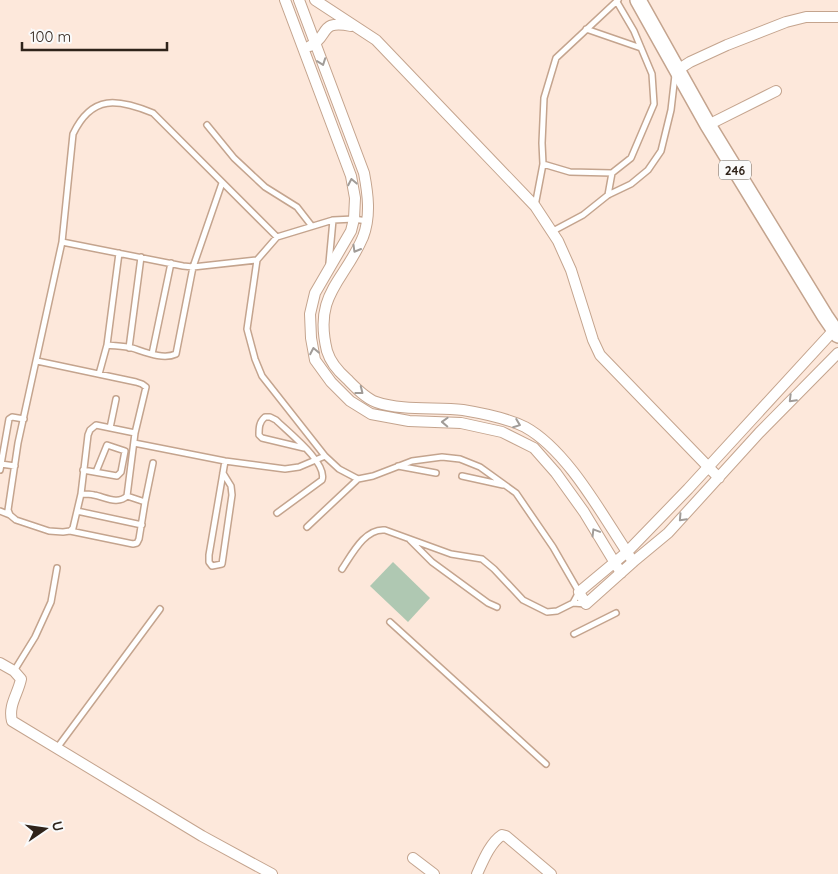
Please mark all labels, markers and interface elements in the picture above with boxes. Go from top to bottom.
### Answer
scale bar [22,20,168,52]
text: 100 m [30,27,71,46]
one-way arrow [316,57,326,66]
road number: 246 [719,160,751,180]
one-way arrow [347,178,358,187]
one-way arrow [352,244,362,253]
one-way arrow [309,347,319,356]
one-way arrow [354,385,363,393]
one-way arrow [789,393,798,402]
one-way arrow [441,417,449,427]
one-way arrow [512,418,520,428]
one-way arrow [679,513,688,522]
one-way arrow [592,528,602,537]
north arrow [20,804,70,854]
text: U [48,819,68,833]

